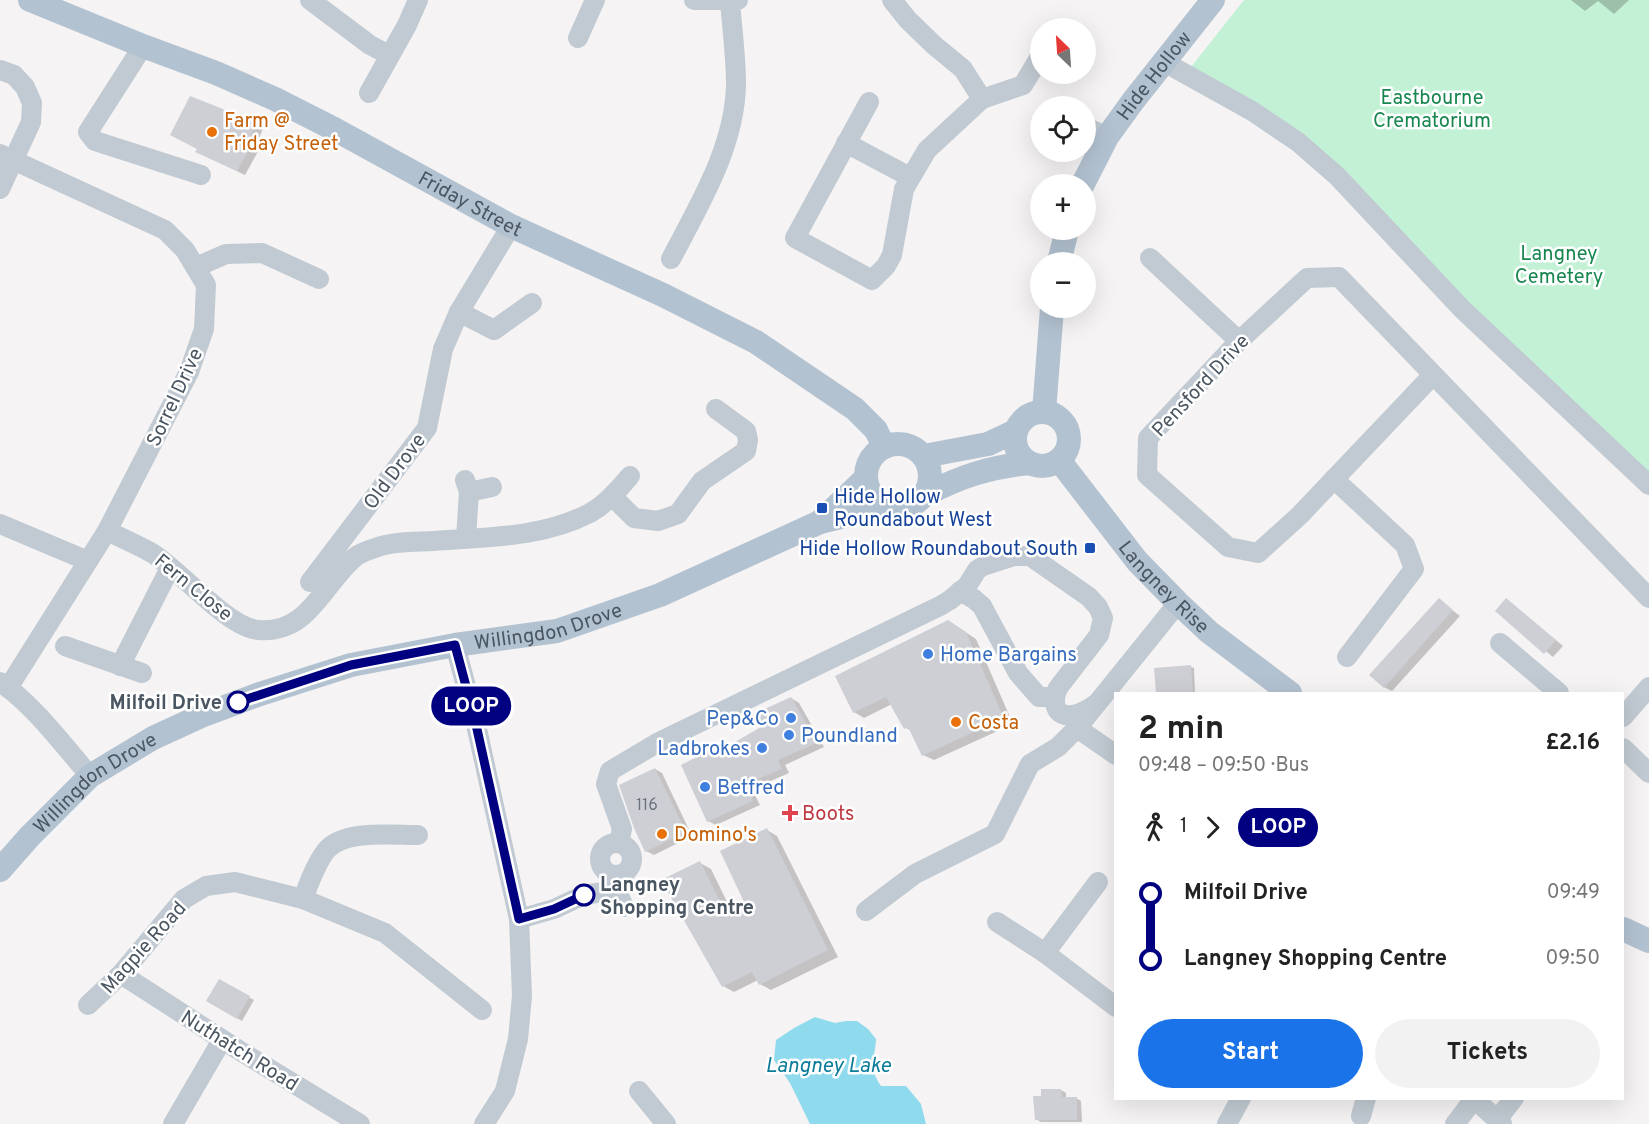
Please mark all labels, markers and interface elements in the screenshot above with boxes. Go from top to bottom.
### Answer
north arrow [1030,18,1096,84]
map controls [1030,18,1096,318]
street label: Hide Hollow [1112,27,1198,126]
park label: Eastbourne Crematorium [1373,86,1491,135]
button: locate [1030,96,1096,162]
place label: Farm @ Friday Street [224,109,339,158]
marker: Farm @ Friday Street [205,125,219,139]
street label: Friday Street [413,167,526,244]
button: + [1030,174,1096,240]
park label: Langney Cemetery [1515,242,1603,291]
button: − [1030,252,1096,318]
street label: Pensford Drive [1147,329,1256,443]
street label: Sorrel Drive [142,344,210,451]
street label: Old Drove [359,429,433,515]
place label: Hide Hollow Roundabout West [834,485,992,534]
marker: Hide Hollow Roundabout West [815,501,829,515]
street label: Langney Rise [1111,536,1214,641]
place label: Hide Hollow Roundabout South [799,537,1078,563]
marker: Hide Hollow Roundabout South [1083,541,1097,555]
street label: Fern Close [148,549,237,628]
street label: Willingdon Drove [473,598,626,657]
place label: Home Bargains [940,643,1077,669]
marker: Home Bargains [921,647,935,661]
line badge: LOOP [429,686,513,726]
place label: Milfoil Drive [110,691,222,717]
marker: Milfoil Drive [227,691,249,713]
text: LOOP [443,693,499,720]
place label: Pep&Co [706,707,779,733]
text: 2 min [1138,709,1224,751]
marker: Pep&Co [784,711,798,725]
place label: Costa [968,711,1019,737]
marker: Costa [949,715,963,729]
place label: Poundland [801,724,898,750]
street label: Willingdon Drove [29,728,162,840]
marker: Poundland [782,728,796,742]
text: £2.16 [1546,730,1600,757]
place label: Ladbrokes [657,737,750,763]
marker: Ladbrokes [755,741,769,755]
text: 09:48 – 09:50 · Bus [1138,753,1309,779]
place label: Betfred [717,776,785,802]
marker: Betfred [698,780,712,794]
house number: 116 [636,796,658,816]
place label: Boots [802,802,855,828]
marker: Boots [783,806,797,820]
icon: walk [1138,811,1171,844]
icon: forward [1196,811,1229,844]
text: 1 [1180,814,1187,840]
text: LOOP [1250,814,1306,841]
place label: Domino's [674,823,757,849]
marker: Domino's [655,827,669,841]
place label: Langney Shopping Centre [600,873,754,922]
text: Milfoil Drive [1184,880,1308,907]
text: 09:49 [1547,880,1600,906]
marker: Langney Shopping Centre [573,884,595,906]
street label: Magpie Road [96,897,193,1000]
text: Langney Shopping Centre [1184,946,1447,973]
text: 09:50 [1546,946,1600,972]
street label: Nuthatch Road [175,1005,303,1098]
button: Start [1138,1019,1363,1088]
button: Tickets [1375,1019,1600,1088]
water label: Langney Lake [765,1053,892,1080]

